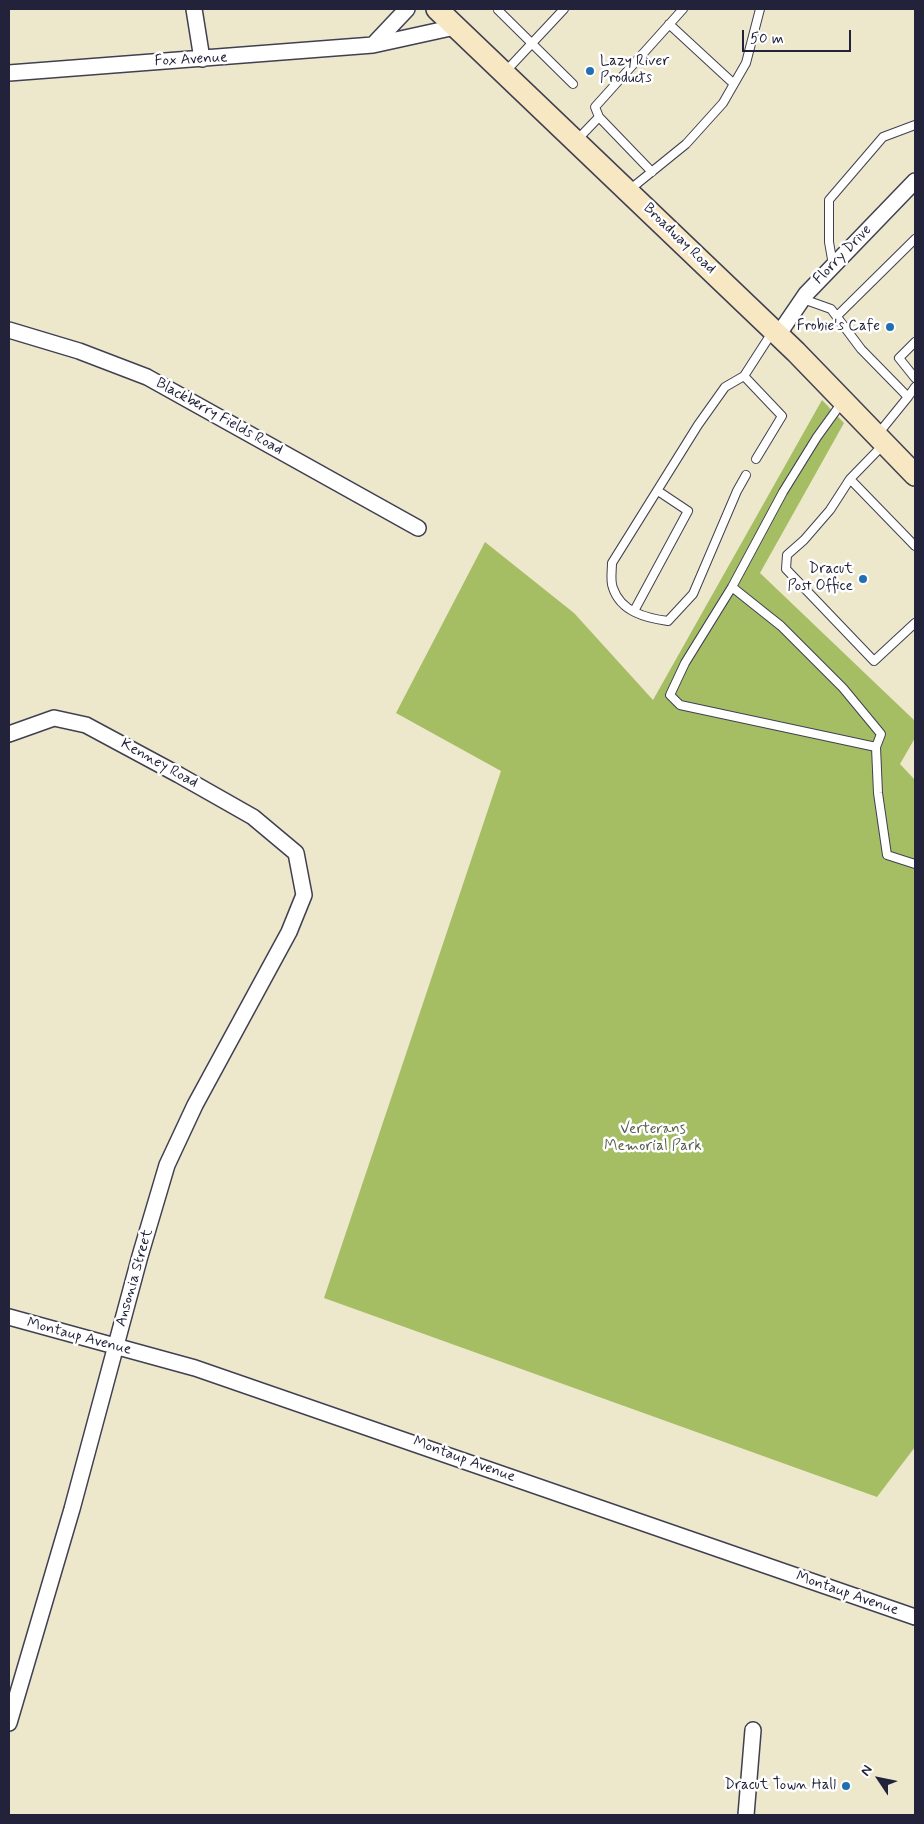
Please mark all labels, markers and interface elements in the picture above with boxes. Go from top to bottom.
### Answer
scale bar [744,20,853,52]
text: 50 m [750,29,784,49]
street label: Fox Avenue [154,49,228,71]
place label: Lazy River Products [600,53,669,88]
marker: Lazy River Products [584,65,596,77]
street label: Broadway Road [639,200,719,278]
street label: Florry Drive [810,221,876,289]
place label: Frobie's Cafe [797,318,880,336]
marker: Frobie's Cafe [884,321,896,333]
street label: Blackberry Fields Road [152,375,286,459]
place label: Dracut Post Office [788,561,853,596]
marker: Dracut Post Office [857,573,869,585]
street label: Kenney Road [117,735,201,793]
park label: Verterans Memorial Park [604,1121,702,1156]
street label: Ansonia Street [112,1227,158,1329]
street label: Montaup Avenue [25,1314,133,1360]
street label: Montaup Avenue [411,1433,517,1487]
street label: Montaup Avenue [793,1568,901,1620]
north arrow [854,1754,904,1804]
text: N [856,1762,877,1780]
place label: Dracut Town Hall [724,1777,836,1795]
marker: Dracut Town Hall [840,1780,852,1792]

